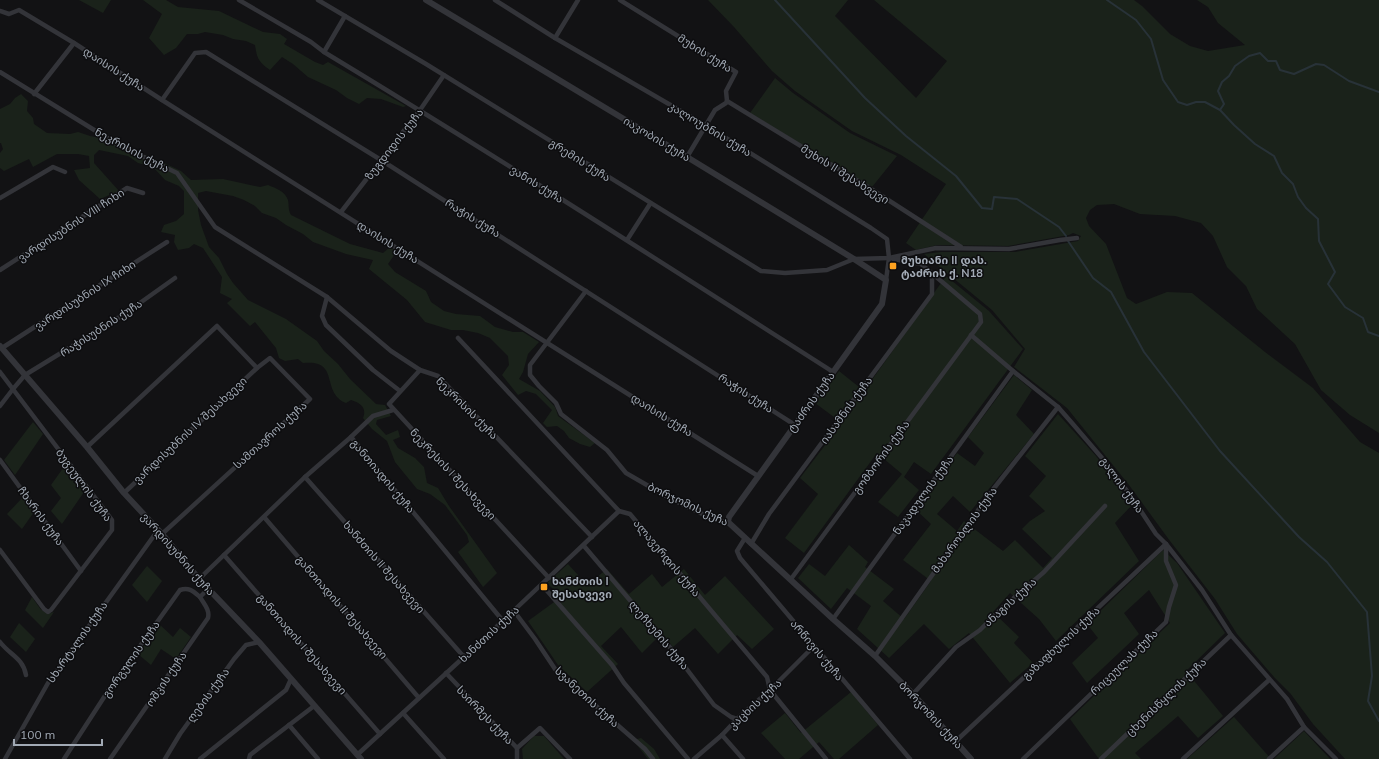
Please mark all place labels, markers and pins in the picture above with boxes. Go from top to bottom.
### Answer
place label: მუხიანი II დას. ტაძრის ქ. N18 [901,253,987,280]
marker: მუხიანი II დას. ტაძრის ქ. N18 [888,261,898,271]
place label: ხანძთის I შესახვევი [552,574,612,601]
marker: ხანძთის I შესახვევი [539,582,549,592]

